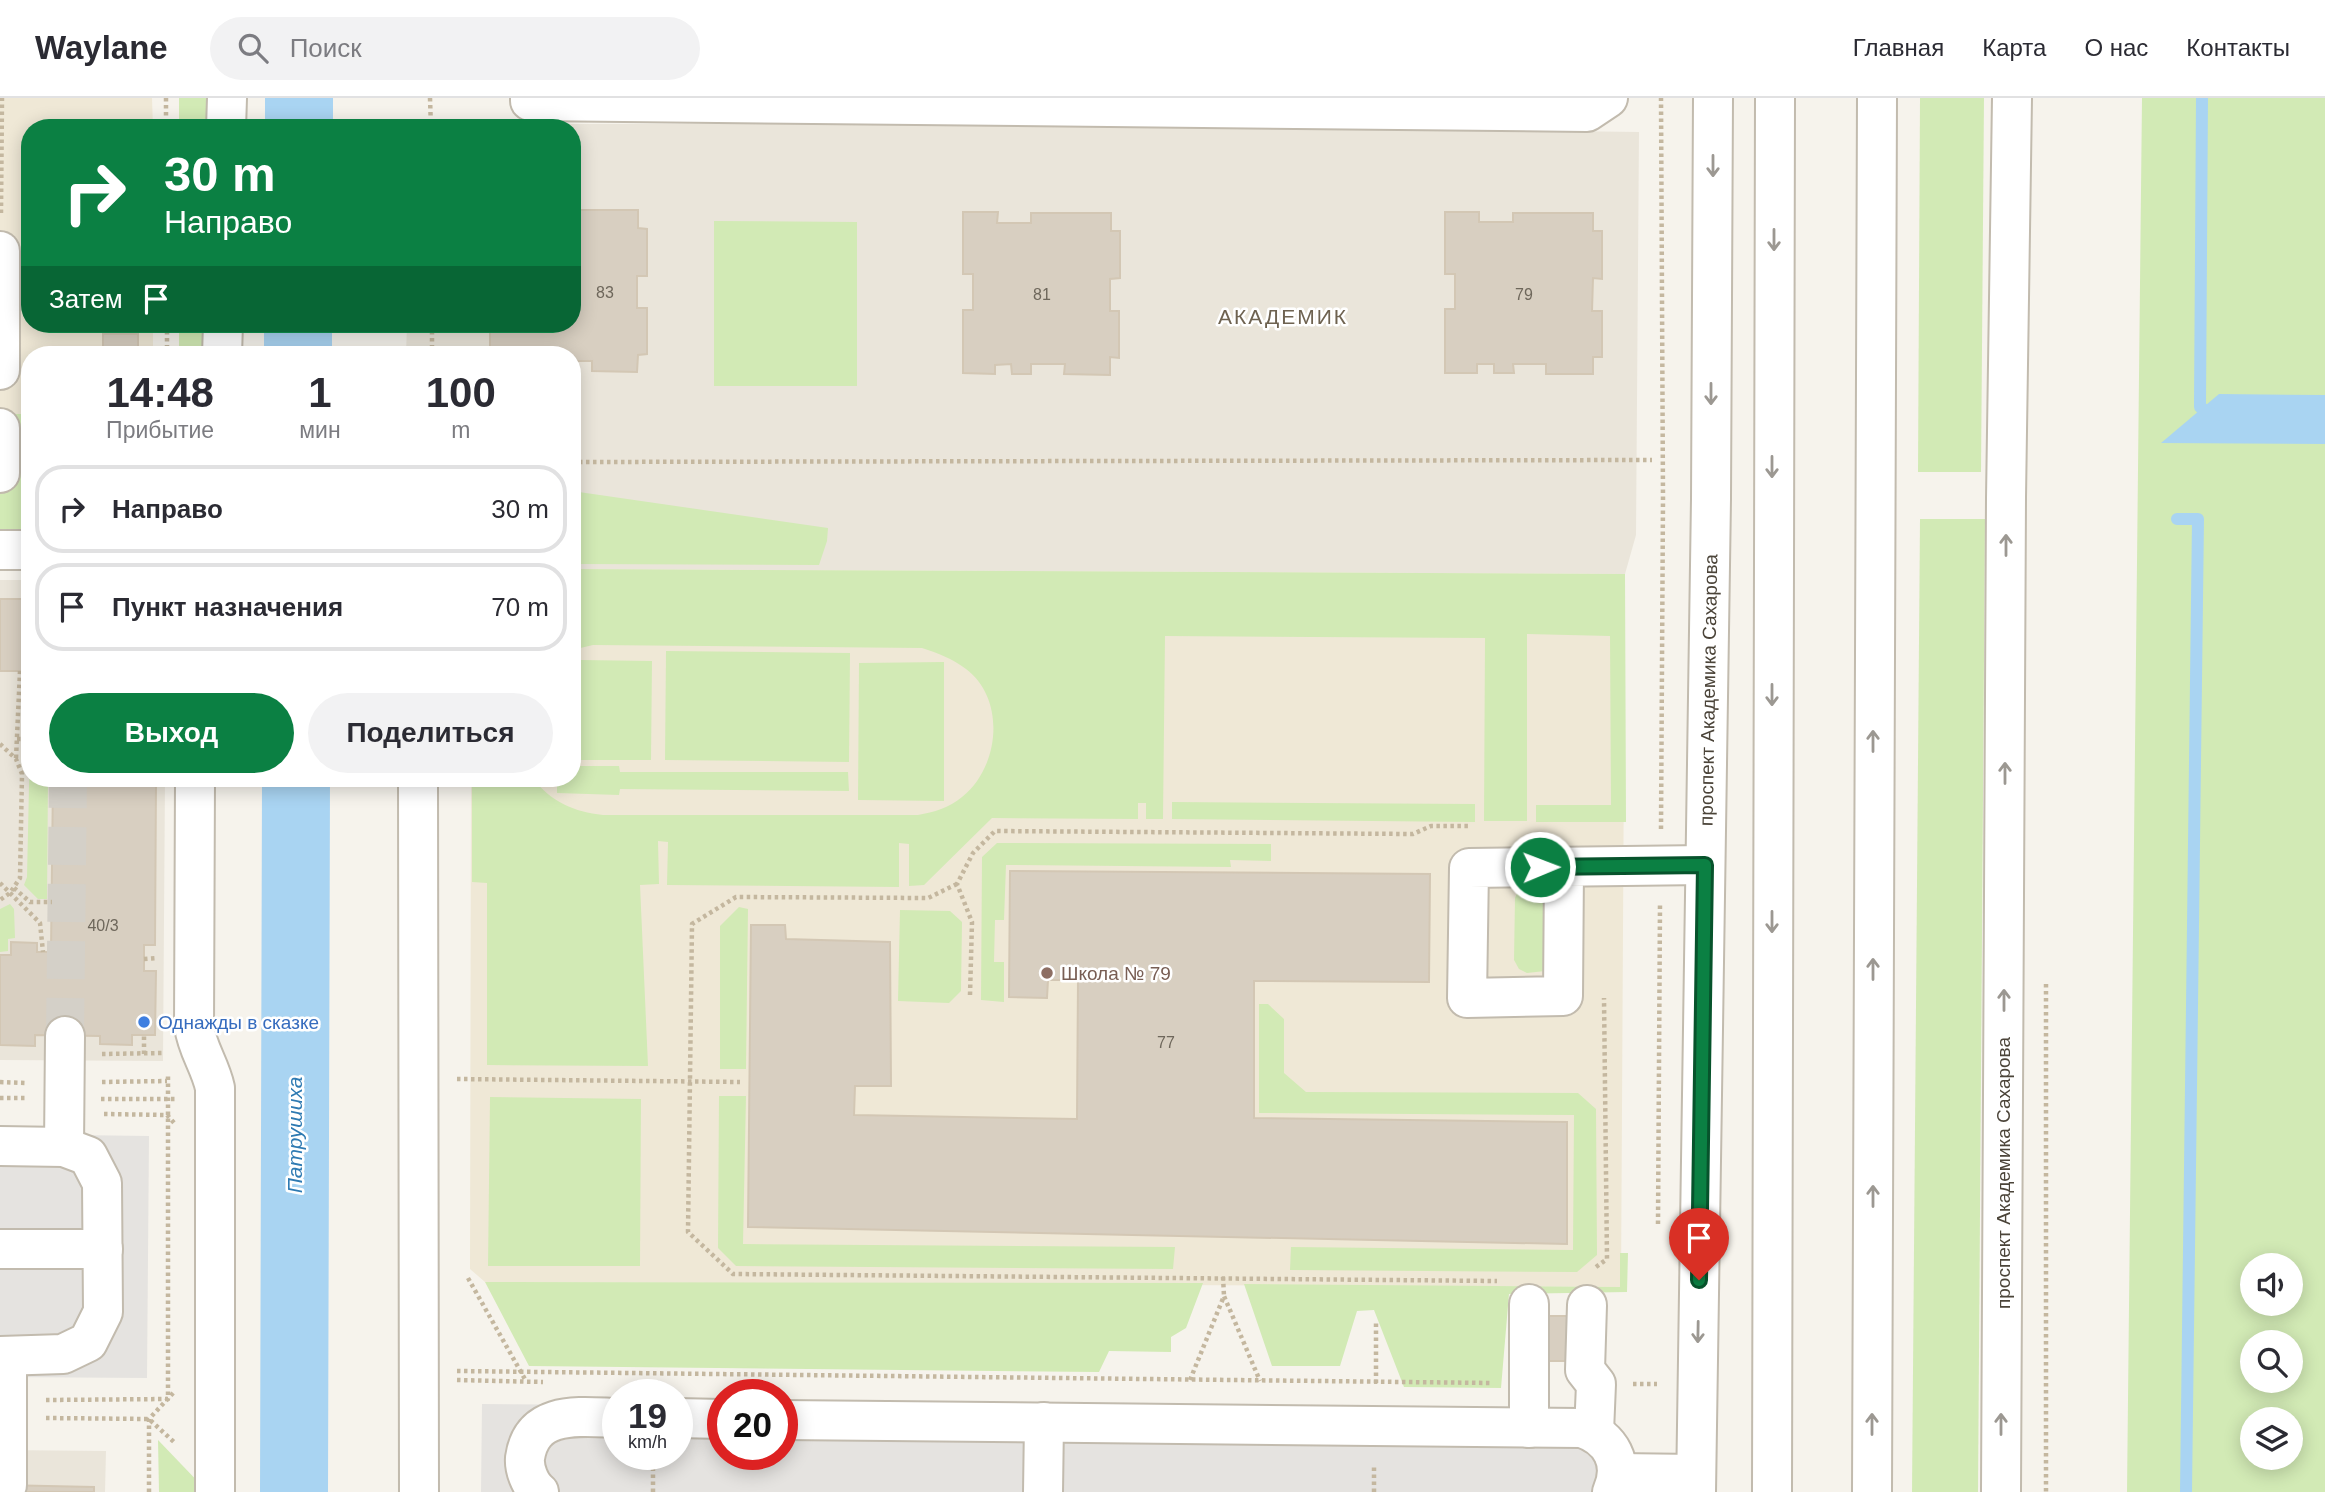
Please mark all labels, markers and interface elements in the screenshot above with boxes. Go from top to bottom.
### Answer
search box [210,17,700,80]
text: Waylane [35,29,168,66]
icon: search [234,29,272,67]
text: Поиск [290,33,362,63]
text: Главная [1853,34,1944,61]
text: Карта [1982,34,2046,61]
text: О нас [2084,34,2148,61]
text: Контакты [2186,34,2290,61]
icon: right [49,147,140,238]
text: 30 m [164,147,276,201]
one-way arrow [1706,154,1720,177]
text: Направо [164,204,292,240]
one-way arrow [1767,228,1781,251]
icon: arrive [137,280,175,318]
text: Затем [49,284,123,314]
house number: 83 [596,284,614,301]
house number: 81 [1033,286,1051,303]
house number: 79 [1515,286,1533,303]
district label: АКАДЕМИК [1218,305,1348,328]
text: 14:48 [106,369,214,416]
text: 1 [308,369,332,416]
text: 100 [426,369,496,416]
one-way arrow [1705,382,1718,405]
text: Прибытие [106,417,214,443]
text: мин [299,417,341,443]
text: m [451,417,470,443]
one-way arrow [1765,455,1779,478]
icon: right [53,490,91,528]
text: Направо [112,494,223,524]
text: 30 m [491,494,549,524]
one-way arrow [1999,534,2013,557]
street label: проспект Академика Сахарова [1696,553,1721,826]
icon: arrive [53,588,91,626]
text: Пункт назначения [112,592,343,622]
text: 70 m [491,592,549,622]
one-way arrow [1765,683,1779,706]
button: Выход [49,693,294,773]
button: Поделиться [308,693,553,773]
one-way arrow [1866,730,1880,753]
one-way arrow [1998,762,2012,785]
position arrow [1503,830,1577,904]
one-way arrow [1765,910,1779,933]
house number: 40/3 [87,917,119,934]
one-way arrow [1866,958,1880,981]
place label: Школа № 79 [1061,963,1171,984]
marker: Школа № 79 [1039,965,1055,981]
one-way arrow [1997,989,2010,1012]
place label: Однажды в сказке [158,1012,319,1033]
marker: Однажды в сказке [136,1014,152,1030]
house number: 77 [1157,1034,1175,1051]
street label: проспект Академика Сахарова [1993,1037,2014,1309]
water label: Патрушиха [283,1077,306,1193]
one-way arrow [1866,1185,1880,1208]
pin [1669,1208,1729,1280]
icon: arrive [1680,1219,1718,1257]
map controls [2240,1253,2303,1470]
button: sound [2240,1253,2303,1316]
one-way arrow [1692,1320,1705,1343]
button: search [2240,1330,2303,1393]
speed limit sign: 20 [707,1379,798,1470]
text: 19 [628,1396,667,1435]
button: layers [2240,1407,2303,1470]
one-way arrow [1865,1413,1879,1436]
one-way arrow [1994,1413,2008,1436]
text: km/h [628,1432,667,1452]

